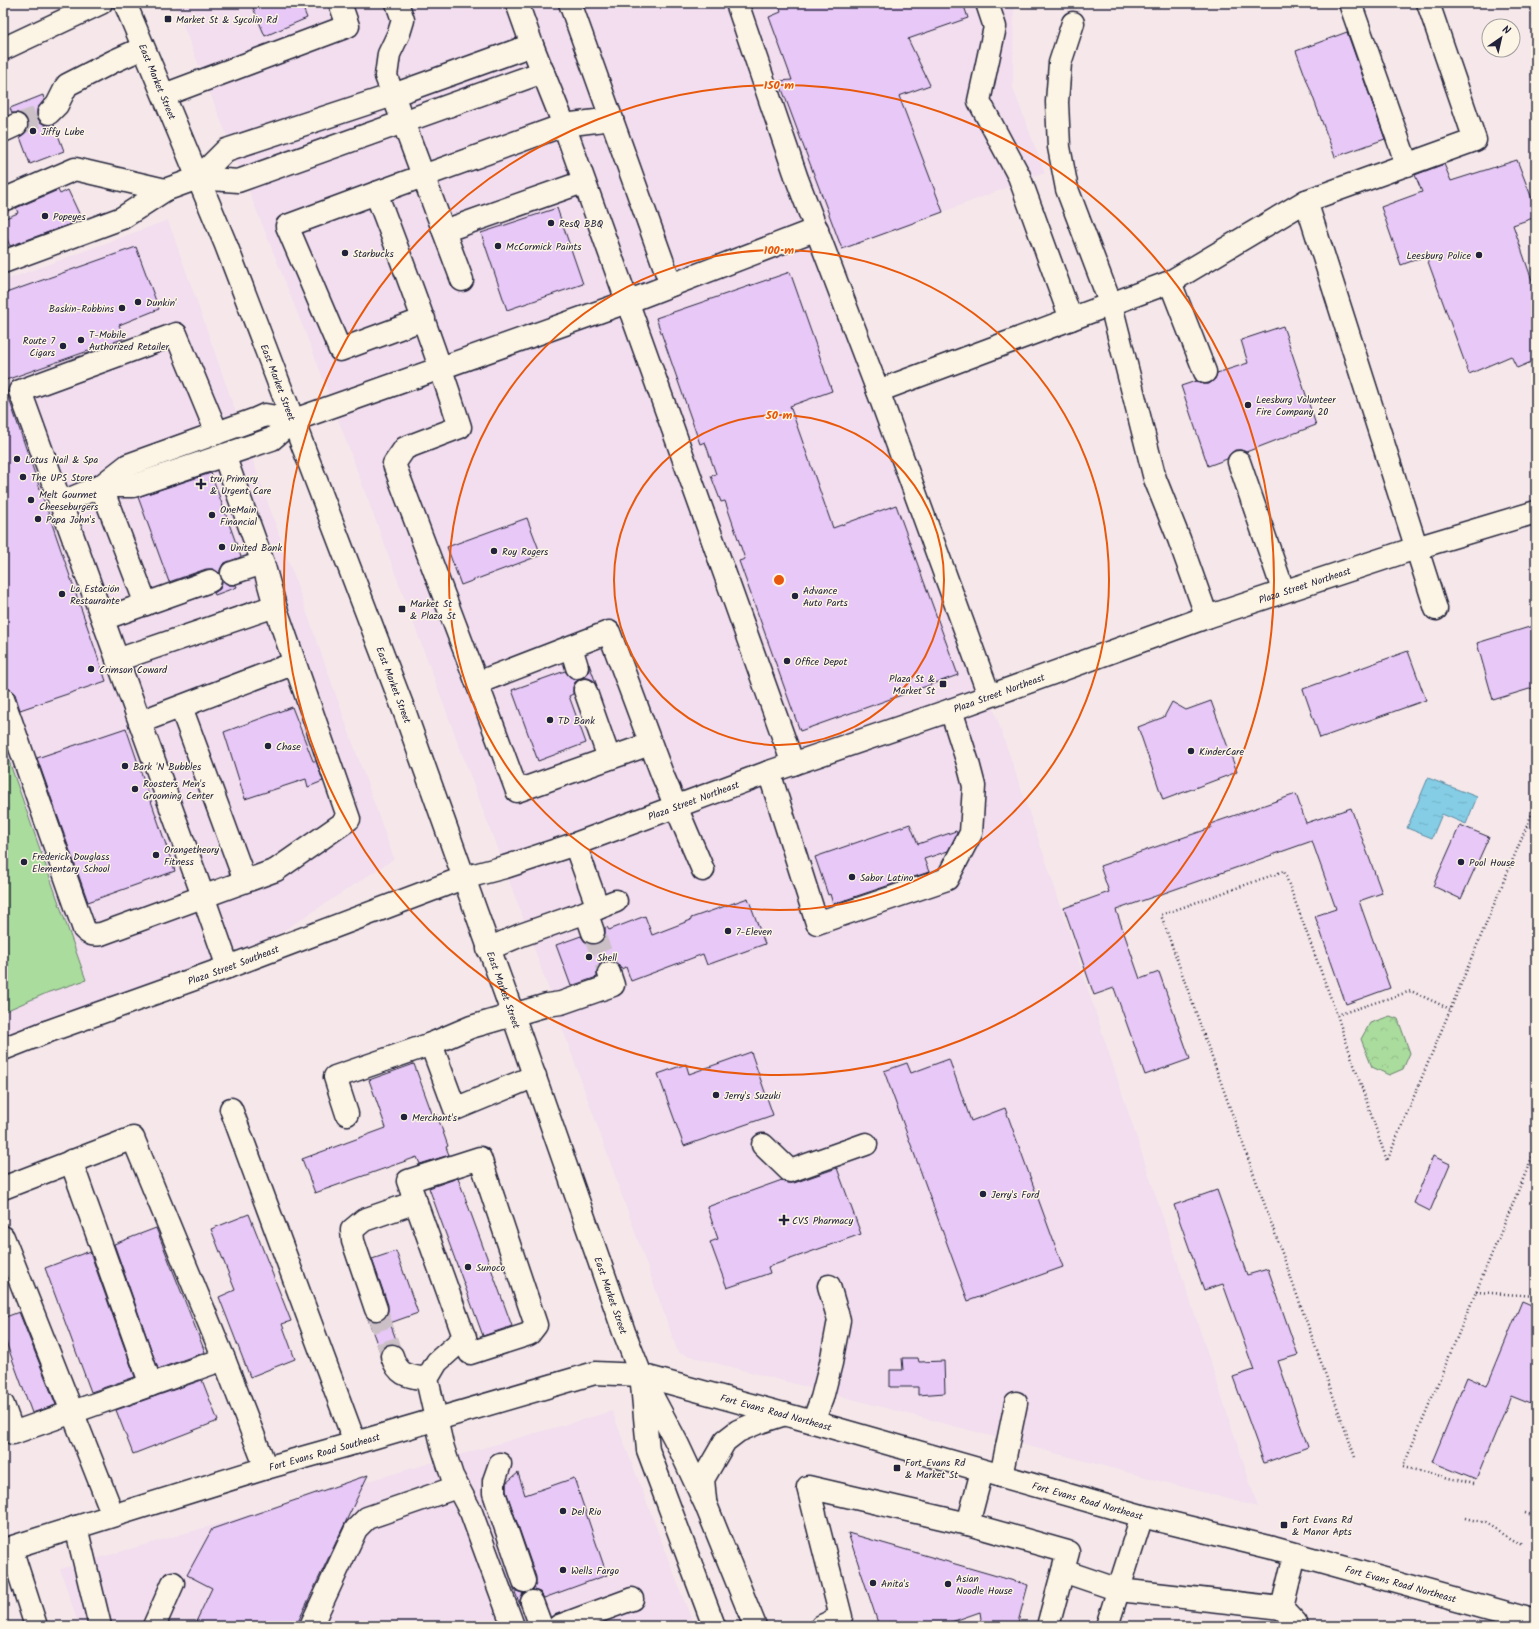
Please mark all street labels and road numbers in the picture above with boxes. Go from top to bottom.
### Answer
street label: East Market Street [134,41,180,122]
street label: East Market Street [256,342,299,423]
street label: Plaza Street Northeast [1256,563,1353,608]
street label: East Market Street [371,644,415,726]
street label: Plaza Street Northeast [951,670,1047,718]
street label: Plaza Street Northeast [646,777,742,825]
street label: Plaza Street Southeast [185,941,282,990]
street label: East Market Street [482,949,524,1031]
street label: East Market Street [589,1255,631,1337]
street label: Fort Evans Road Northeast [718,1390,833,1436]
street label: Fort Evans Road Southeast [267,1429,382,1476]
street label: Fort Evans Road Northeast [1030,1478,1145,1525]
street label: Fort Evans Road Northeast [1343,1561,1458,1608]

